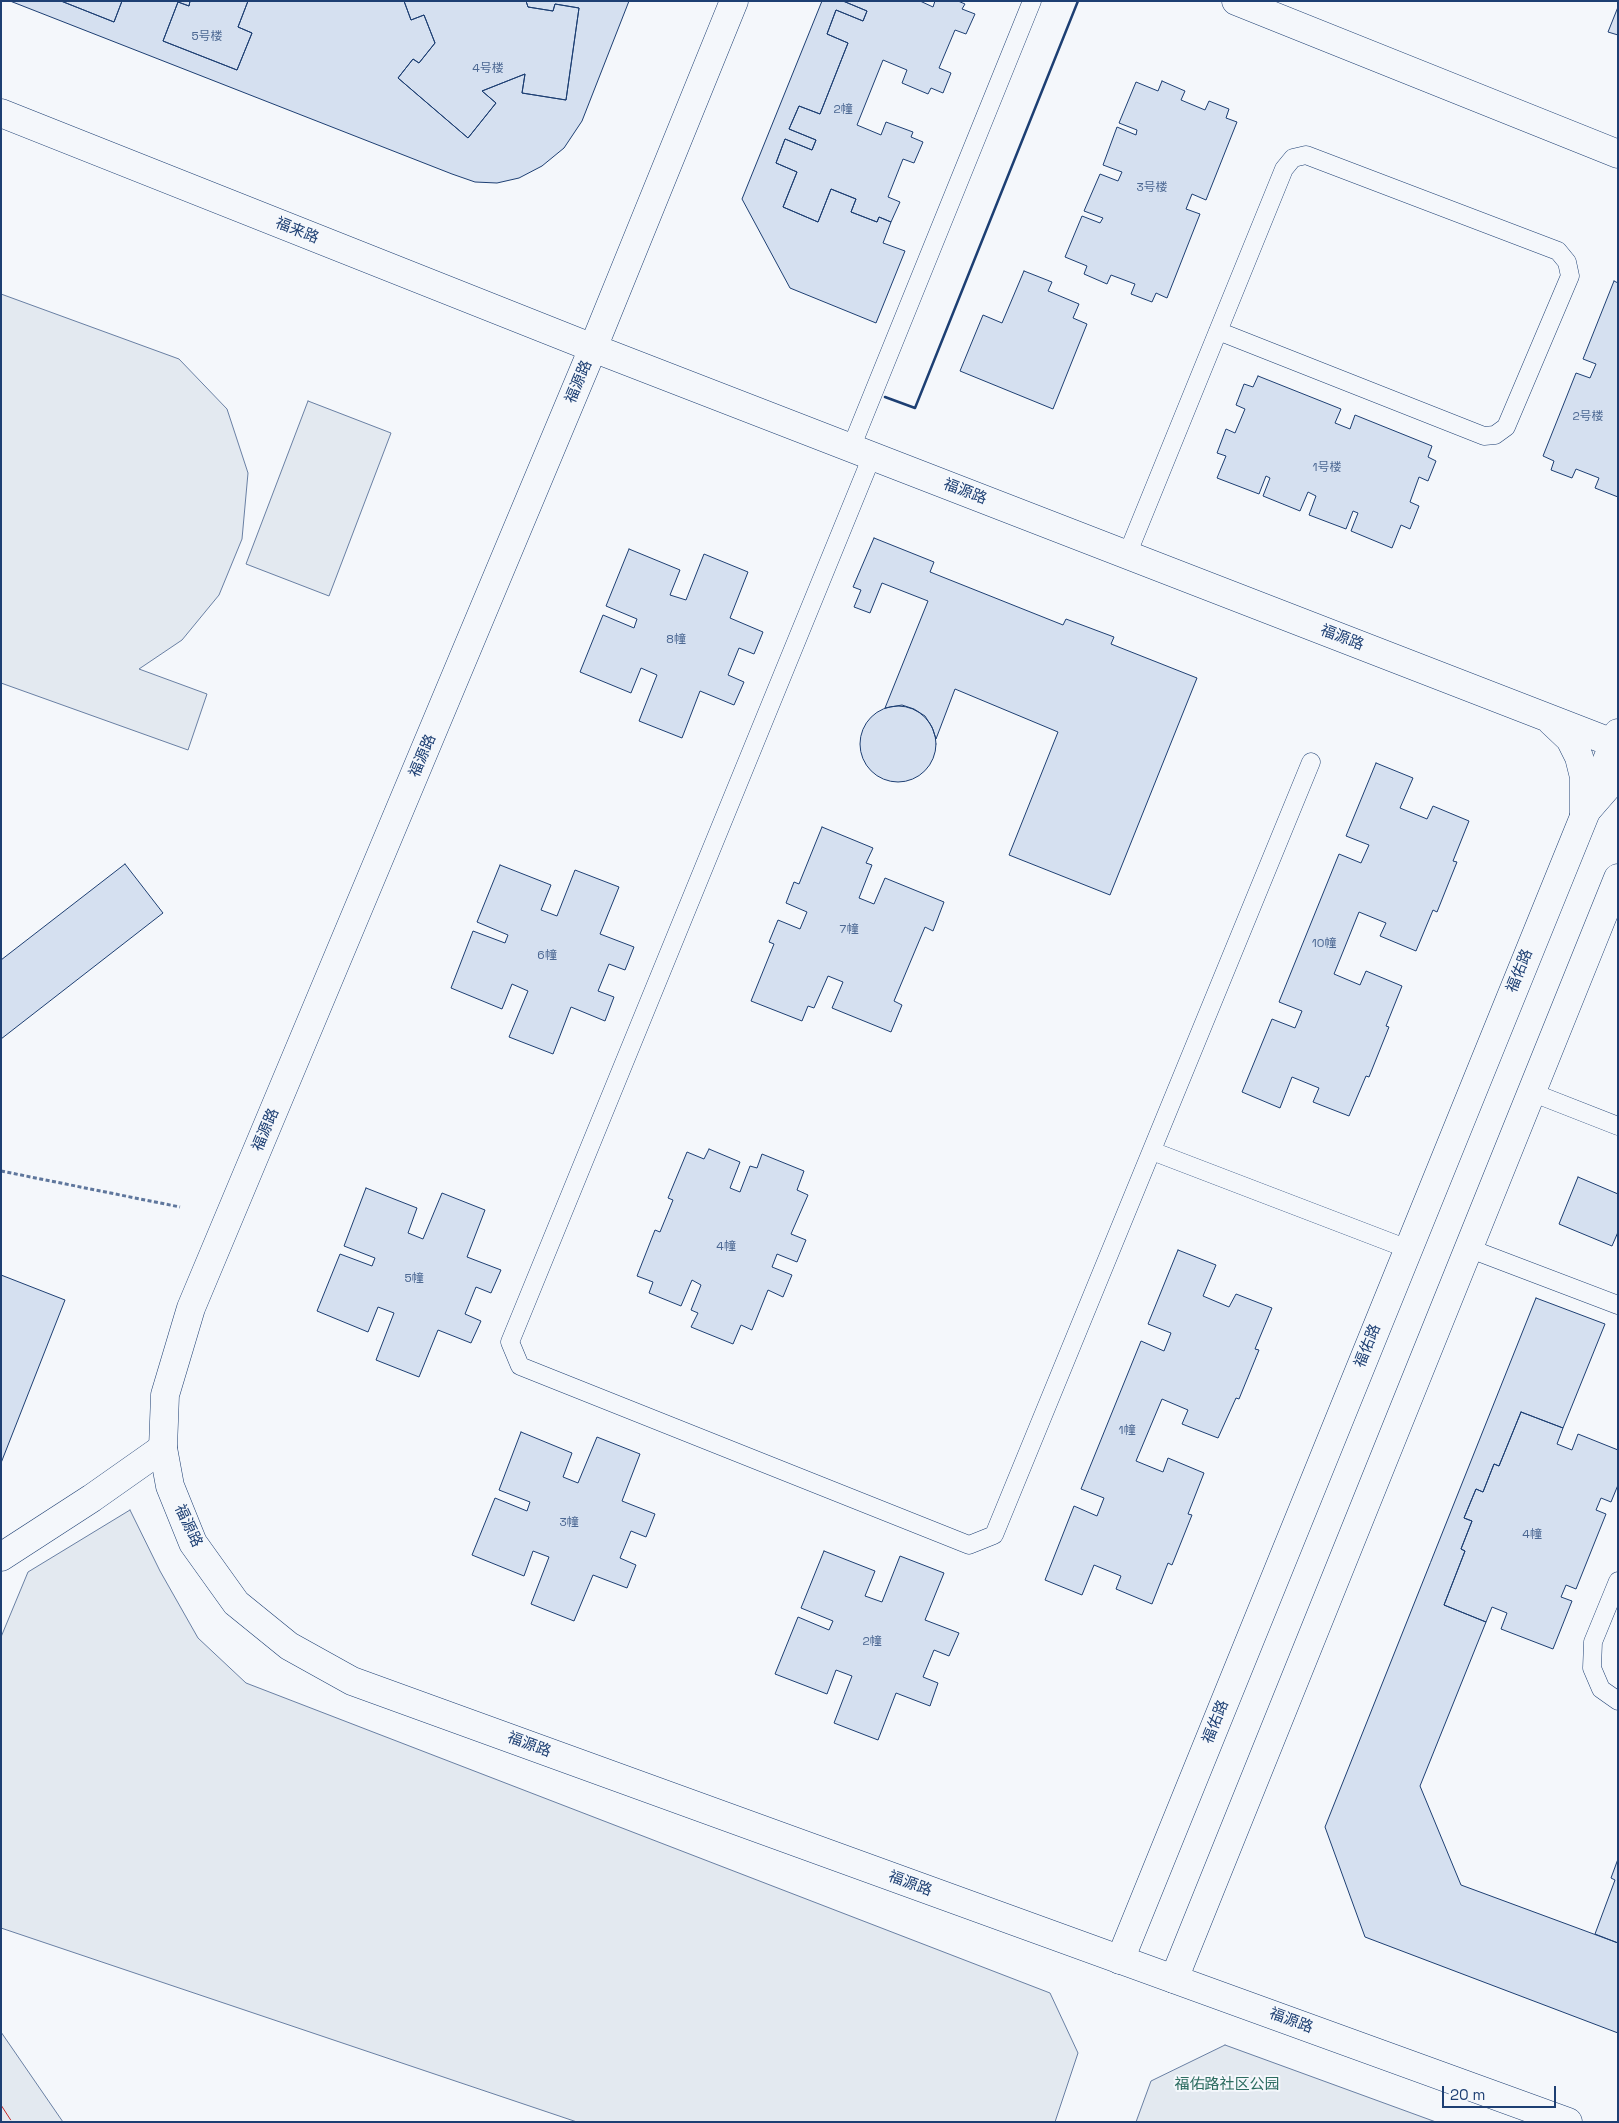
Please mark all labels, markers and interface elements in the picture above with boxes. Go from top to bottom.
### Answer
house number: 5号楼 [191,30,223,44]
house number: 4号楼 [472,62,504,76]
house number: 2幢 [833,103,853,117]
house number: 3号楼 [1136,181,1168,195]
street label: 福来路 [273,214,321,248]
street label: 福源路 [562,358,596,406]
house number: 2号楼 [1572,410,1604,424]
house number: 1号楼 [1312,461,1342,475]
street label: 福源路 [941,476,989,508]
street label: 福源路 [1318,622,1366,654]
house number: 8幢 [666,633,686,647]
street label: 福源路 [406,732,440,780]
house number: 7幢 [840,923,858,937]
house number: 10幢 [1312,937,1336,951]
street label: 福佑路 [1503,947,1537,995]
house number: 6幢 [537,949,557,963]
street label: 福源路 [249,1106,283,1154]
house number: 4幢 [716,1240,736,1254]
house number: 5幢 [404,1272,424,1286]
street label: 福佑路 [1351,1322,1385,1370]
house number: 1幢 [1118,1424,1136,1438]
street label: 福源路 [170,1502,206,1550]
house number: 3幢 [559,1516,579,1530]
house number: 4幢 [1522,1528,1542,1542]
house number: 2幢 [862,1635,882,1649]
street label: 福佑路 [1199,1698,1233,1746]
street label: 福源路 [505,1729,553,1761]
street label: 福源路 [886,1868,934,1900]
street label: 福源路 [1267,2005,1315,2037]
park label: 福佑路社区公园 [1175,2076,1279,2094]
scale bar [1444,2076,1558,2108]
text: 20 m [1450,2085,1485,2104]

